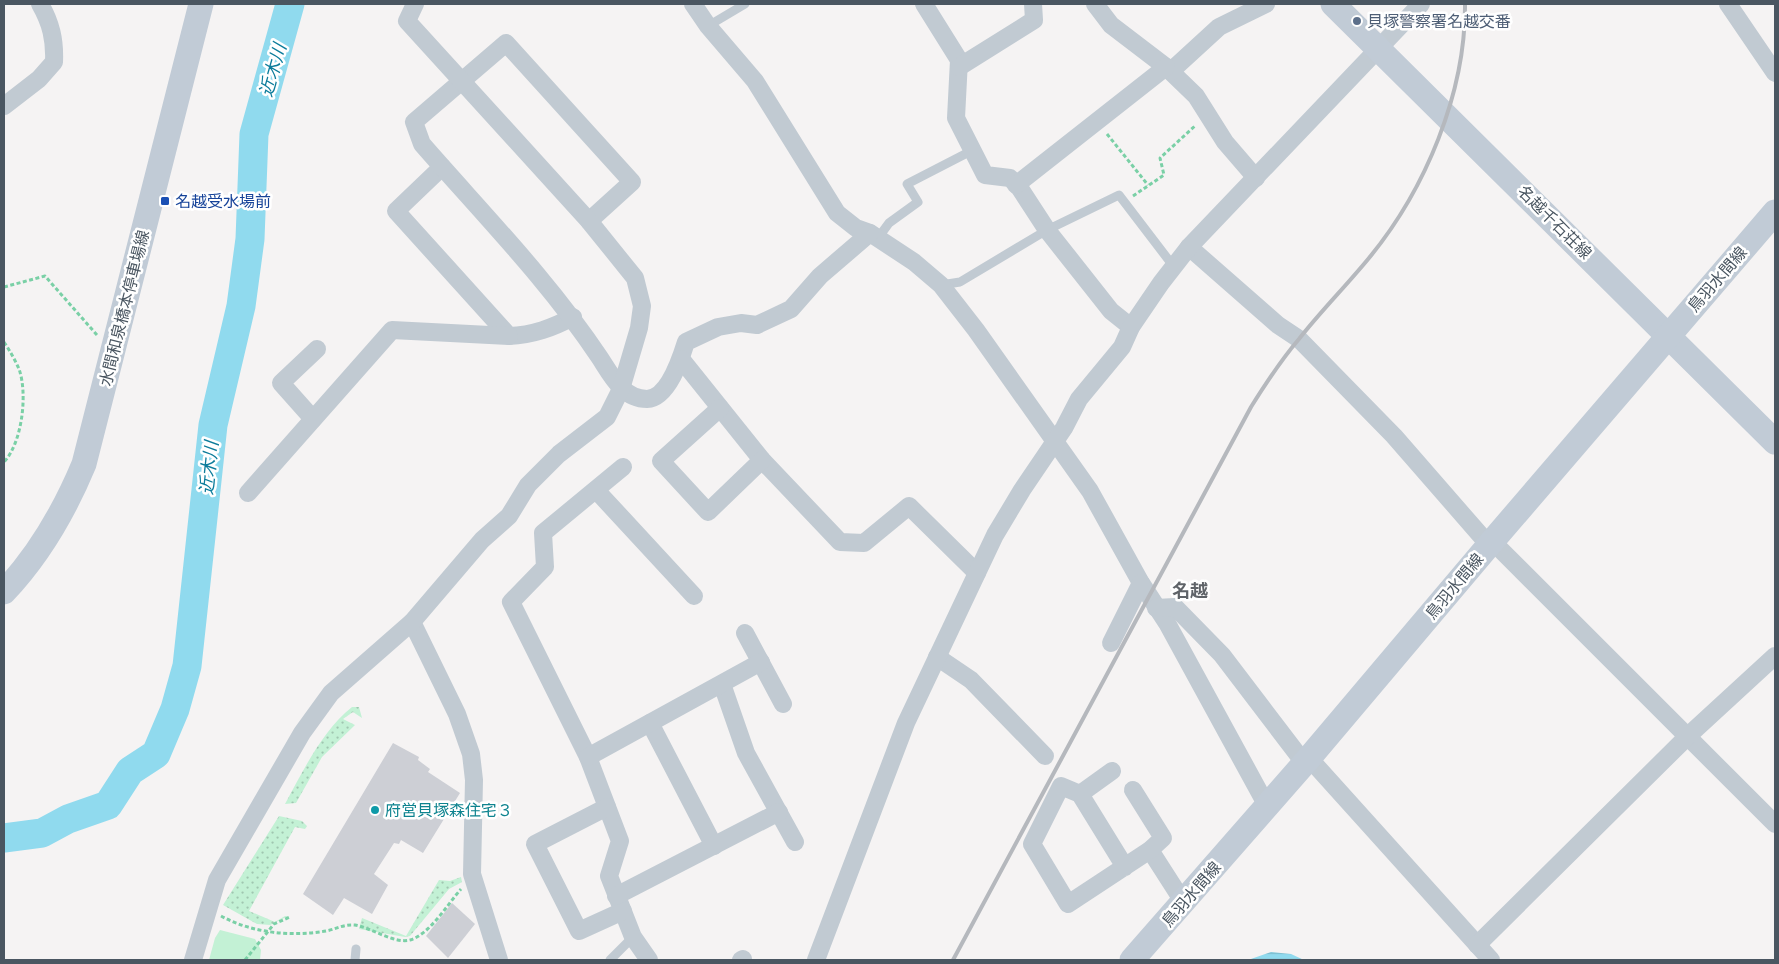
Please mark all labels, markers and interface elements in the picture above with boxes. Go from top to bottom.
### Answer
place label: 貝塚警察署名越交番 [1367,10,1511,32]
marker: 貝塚警察署名越交番 [1351,15,1363,27]
water label: 近木川 [253,39,292,99]
street label: 名越千石荘線 [1513,180,1597,264]
place label: 名越受水場前 [175,190,271,212]
marker: 名越受水場前 [159,195,171,207]
street label: 水間和泉橋本停車場線 [94,228,154,388]
street label: 鳥羽水間線 [1682,242,1752,316]
water label: 近木川 [193,438,223,496]
street label: 鳥羽水間線 [1420,548,1488,624]
district label: 名越 [1172,578,1208,602]
place label: 府営貝塚森住宅３ [385,799,513,821]
marker: 府営貝塚森住宅３ [369,804,381,816]
street label: 鳥羽水間線 [1156,857,1226,931]

